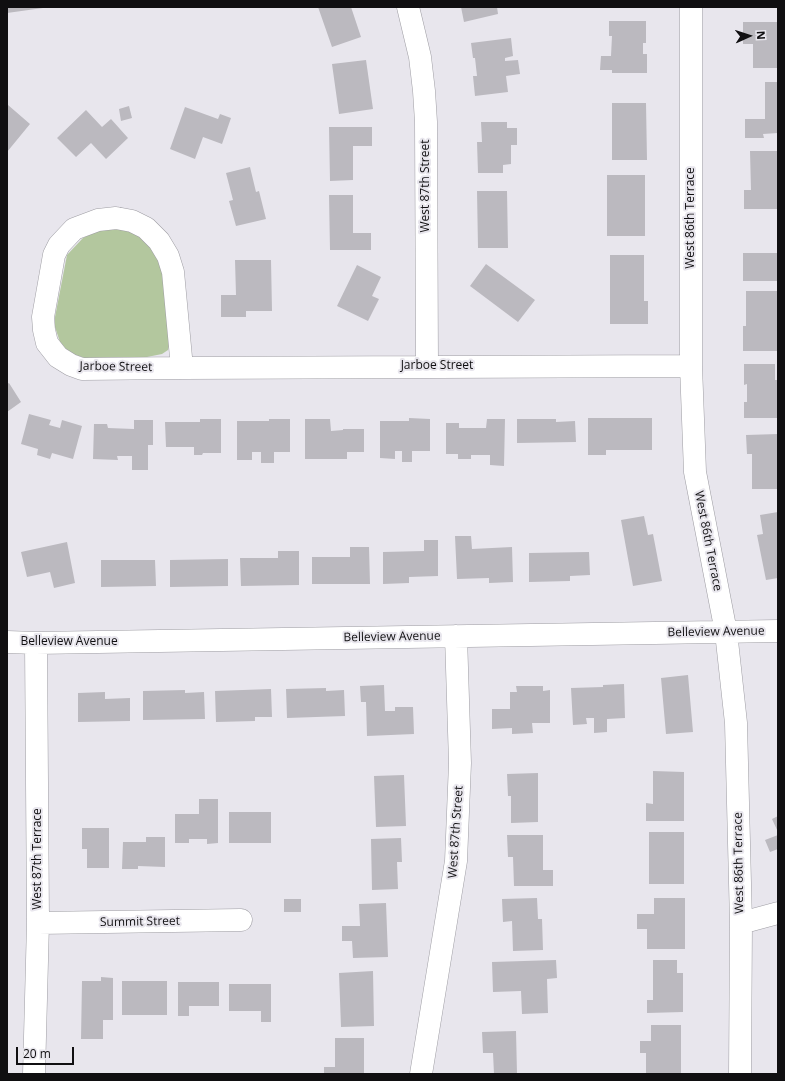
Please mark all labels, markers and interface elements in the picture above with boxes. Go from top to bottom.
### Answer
north arrow [729,16,769,56]
text: N [754,30,769,40]
street label: West 87th Street [419,140,433,232]
street label: West 86th Terrace [684,167,698,269]
street label: Jarboe Street [80,359,152,375]
street label: Jarboe Street [401,359,473,373]
street label: West 86th Terrace [691,490,725,592]
street label: Belleview Avenue [667,624,765,640]
street label: Belleview Avenue [343,629,441,645]
street label: Belleview Avenue [20,635,118,649]
street label: West 87th Street [446,785,466,879]
street label: West 87th Terrace [31,808,45,910]
street label: West 86th Terrace [731,812,747,914]
street label: Summit Street [100,914,180,930]
scale bar [18,1039,76,1065]
text: 20 m [23,1045,51,1062]

